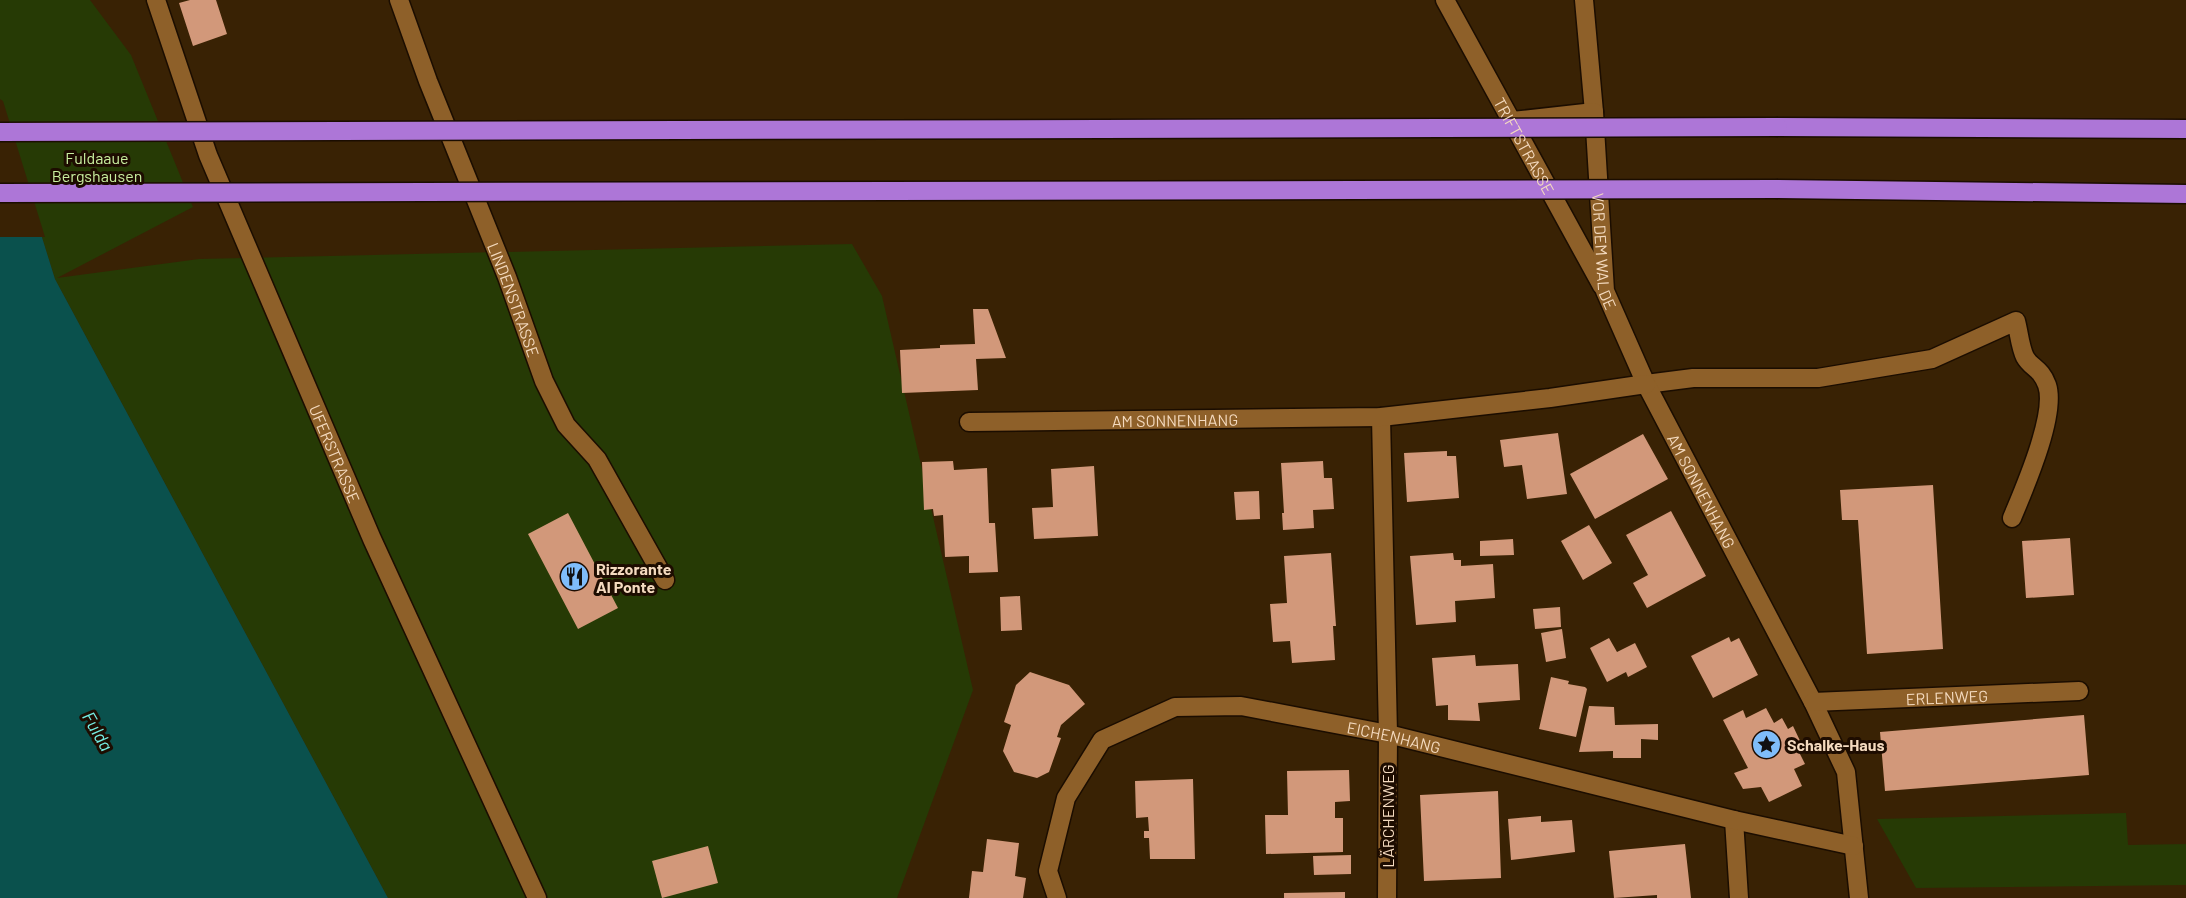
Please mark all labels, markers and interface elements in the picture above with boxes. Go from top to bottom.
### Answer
street label: TRIFTSTRASSE [1491,94,1559,197]
park label: Fuldaaue Bergshausen [52,148,142,185]
street label: VOR DEM WALDE [1589,192,1621,312]
street label: LINDENSTRASSE [485,240,544,359]
street label: UFERSTRASSE [306,401,365,505]
street label: AM SONNENHANG [1112,409,1238,430]
street label: AM SONNENHANG [1664,430,1740,551]
place label: Rizzorante Al Ponte [596,559,672,596]
restaurant icon: Rizzorante Al Ponte [559,561,591,593]
street label: ERLENWEG [1905,685,1988,708]
water label: Fulda [78,707,118,755]
street label: EICHENHANG [1346,717,1443,756]
place icon: Schalke-Haus [1750,728,1782,760]
place label: Schalke-Haus [1787,735,1885,754]
street label: LÄRCHENWEG [1378,764,1397,868]

